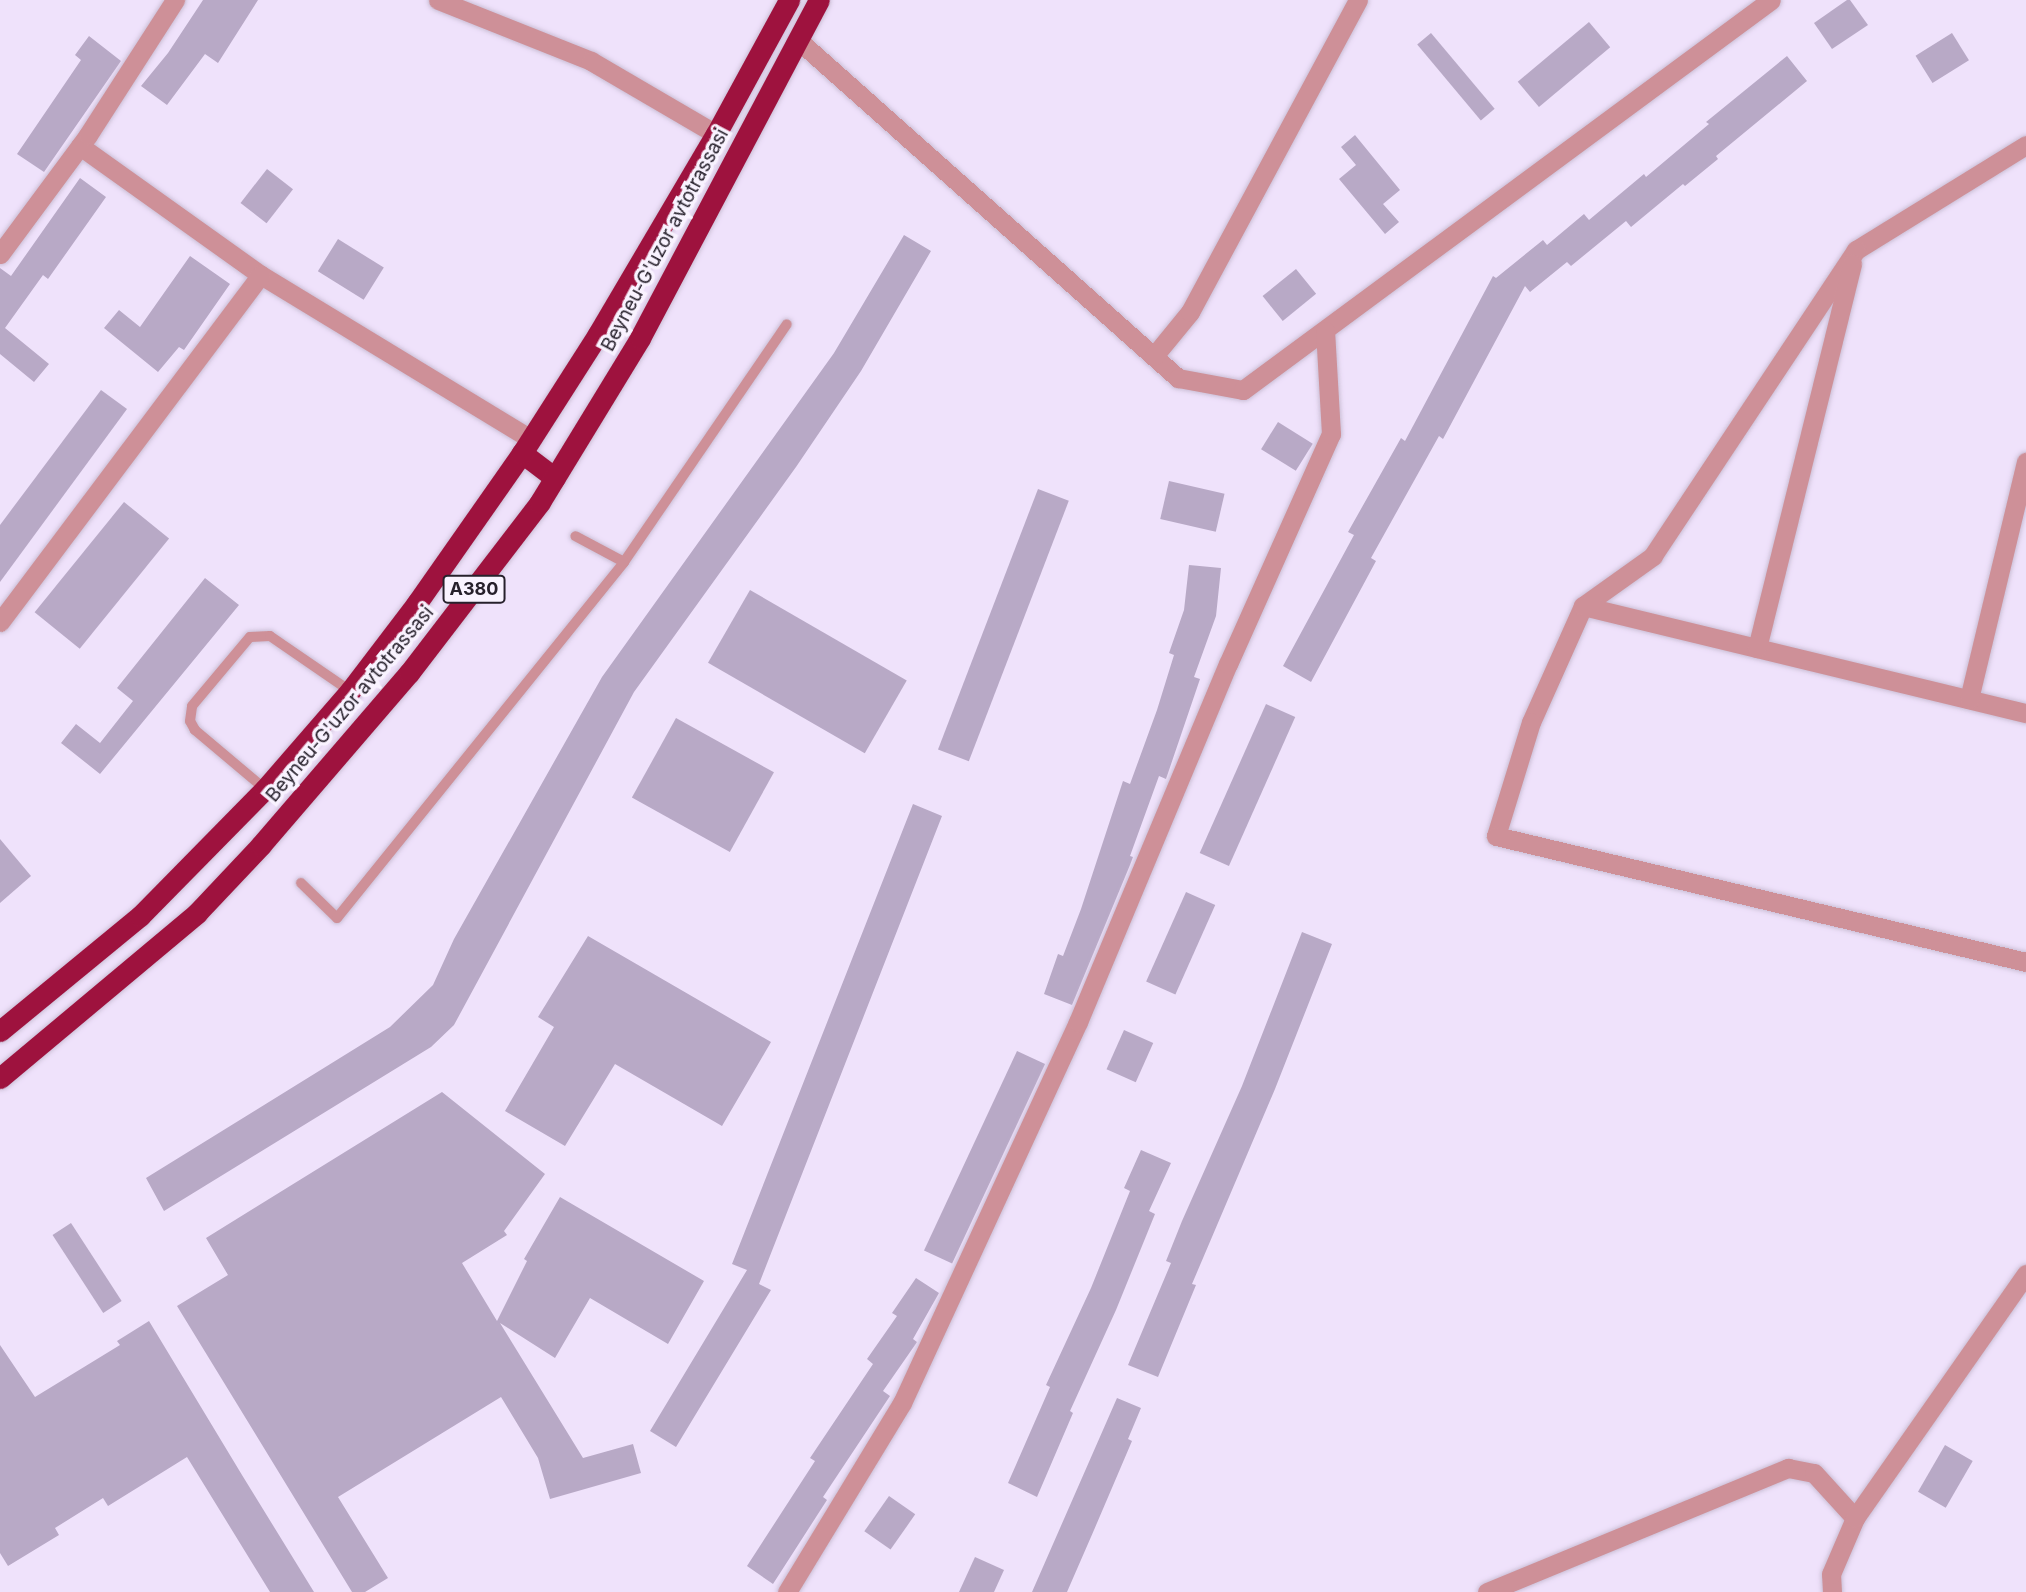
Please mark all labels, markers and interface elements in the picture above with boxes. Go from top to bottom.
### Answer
street label: Beyneu-G'uzor avtotrassasi [597,125,733,355]
road number: A380 [442,574,505,604]
street label: Beyneu-G'uzor avtotrassasi [261,601,439,807]

